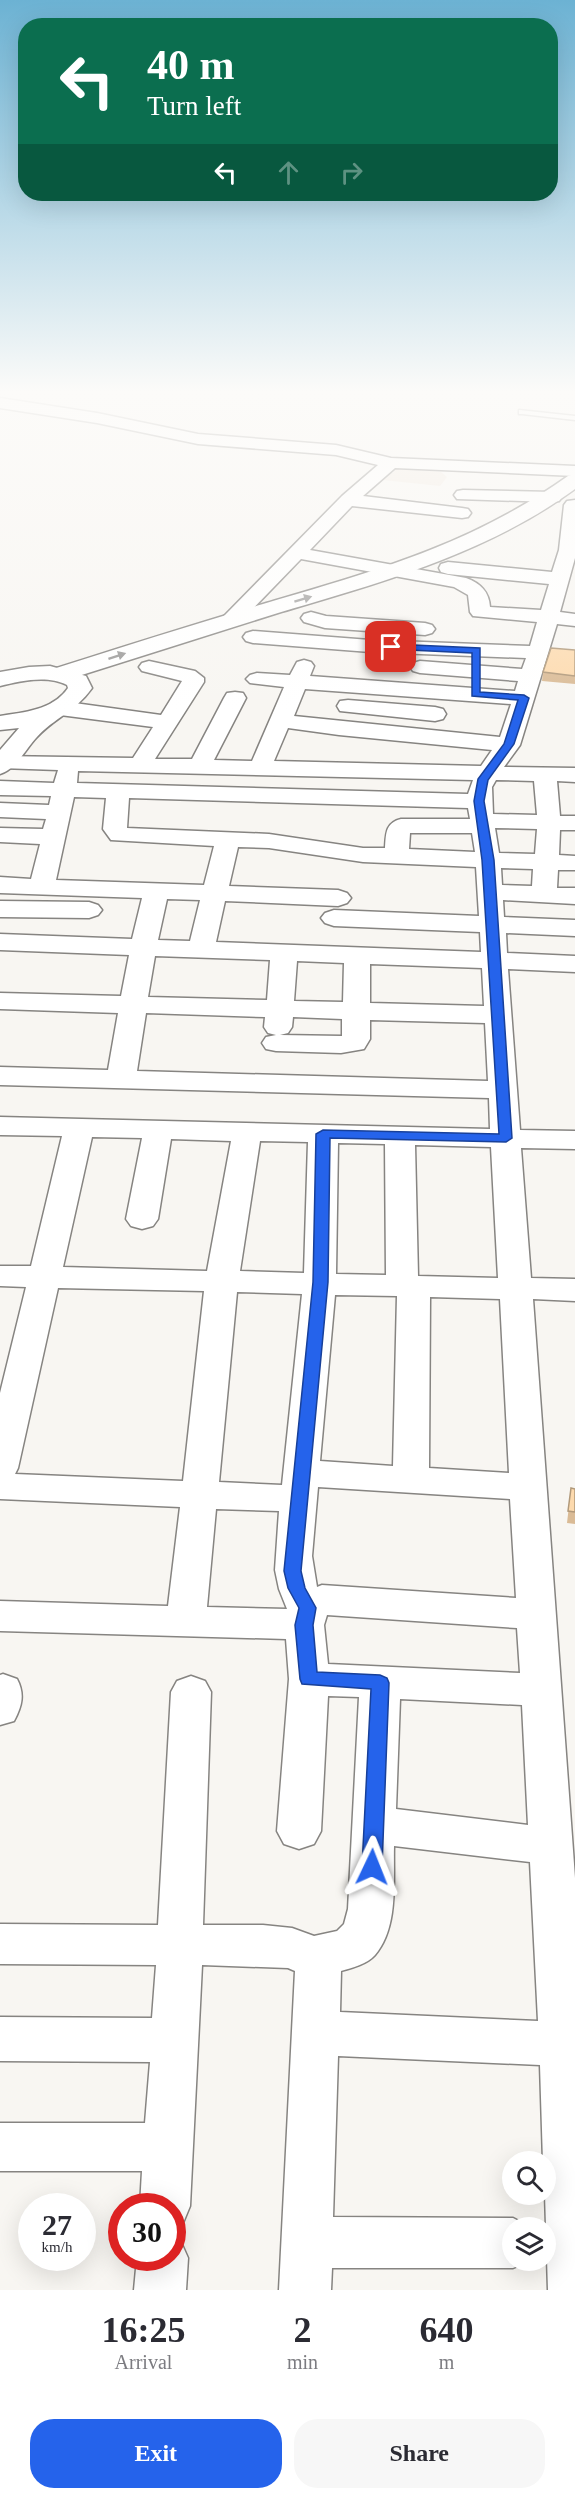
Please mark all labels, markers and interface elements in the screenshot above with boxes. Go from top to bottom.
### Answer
icon: left [48,42,126,120]
text: 40 m [147,42,235,88]
text: Turn left [147,91,241,121]
icon: left [209,156,242,189]
icon: ahead [272,156,305,189]
icon: right [335,156,368,189]
one-way arrow [294,594,312,603]
pin [365,621,416,672]
icon: arrive [374,630,407,663]
one-way arrow [108,651,126,661]
position arrow [340,1835,404,1899]
map controls [502,2151,556,2271]
button: search [502,2151,556,2205]
speed limit sign: 30 [108,2193,186,2271]
text: 27 [42,2208,72,2241]
button: layers [502,2217,556,2271]
text: km/h [42,2239,72,2255]
text: 16:25 [101,2310,185,2350]
text: 2 [294,2310,312,2350]
text: 640 [420,2310,474,2350]
text: Arrival [115,2351,172,2373]
text: min [287,2351,318,2373]
text: m [439,2351,454,2373]
button: Exit [30,2419,282,2488]
button: Share [294,2419,545,2488]

